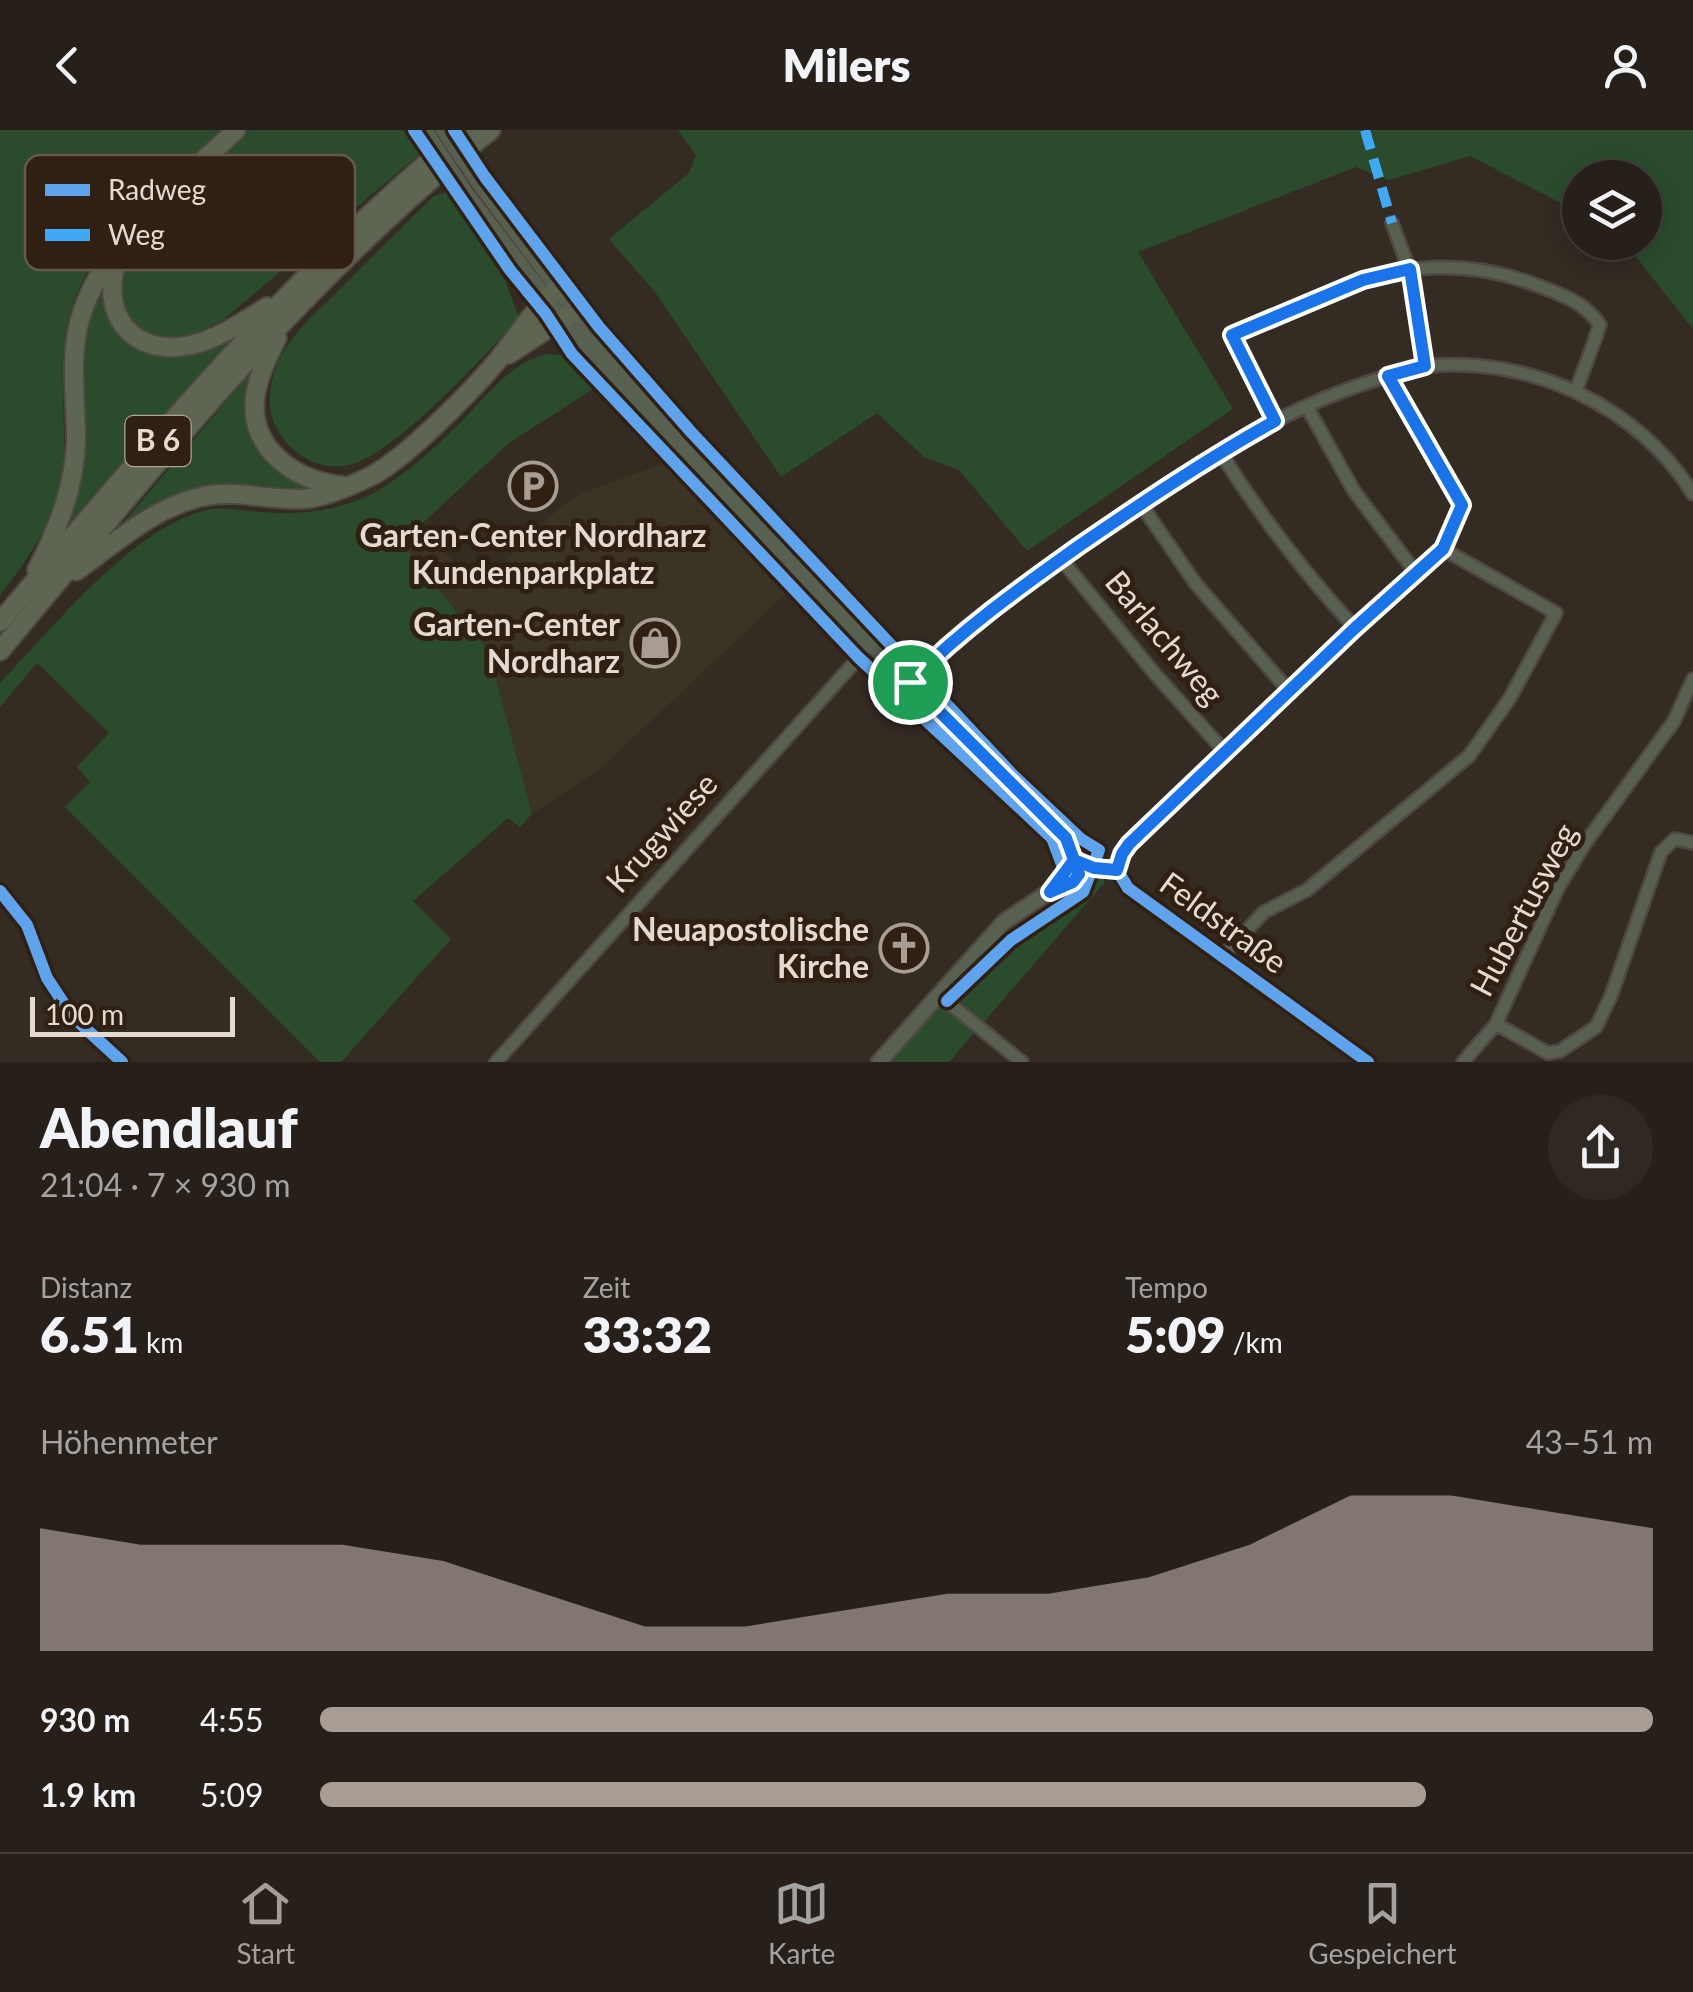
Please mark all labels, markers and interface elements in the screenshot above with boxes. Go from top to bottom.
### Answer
icon: back [40,38,95,93]
text: Milers [782,38,911,92]
icon: person [1598,38,1653,93]
legend [25,155,355,270]
map controls [1562,160,1662,260]
button: layers [1562,160,1662,260]
text: Radweg [108,172,206,206]
text: Weg [108,217,165,251]
road number: B 6 [126,416,190,466]
parking icon: Garten-Center Nordharz Kundenparkplatz [507,460,559,512]
place label: Garten-Center Nordharz Kundenparkplatz [360,515,707,591]
street label: Barlachweg [1098,562,1232,712]
place label: Garten-Center Nordharz [413,604,620,680]
shop icon: Garten-Center Nordharz [629,617,681,669]
pin [868,640,953,725]
icon: arrive [883,655,938,710]
street label: Krugwiese [597,764,725,900]
street label: Hubertusweg [1461,816,1585,1002]
street label: Feldstraße [1153,863,1295,981]
place label: Neuapostolische Kirche [632,909,869,985]
church icon: Neuapostolische Kirche [878,922,930,974]
scale bar [30,992,235,1036]
text: 100 m [45,997,124,1031]
text: Abendlauf [40,1094,298,1160]
button: share [1548,1095,1653,1200]
text: 21:04 · 7 × 930 m [40,1165,291,1204]
text: Distanz [40,1270,132,1304]
text: Zeit [583,1270,630,1304]
text: Tempo [1125,1270,1208,1304]
text: 6.51 [40,1304,139,1364]
text: 33:32 [583,1304,712,1364]
text: 5:09 [1125,1304,1226,1364]
text: km [139,1325,183,1359]
text: /km [1226,1325,1283,1359]
text: Höhenmeter [40,1422,218,1461]
text: 43–51 m [1526,1422,1653,1461]
text: 930 m [40,1700,130,1739]
text: 4:55 [200,1700,264,1739]
text: 1.9 km [40,1775,136,1814]
text: 5:09 [200,1775,264,1814]
tab: Start [236,1876,295,1970]
tab: Karte [768,1876,835,1970]
tab: Gespeichert [1308,1876,1457,1970]

